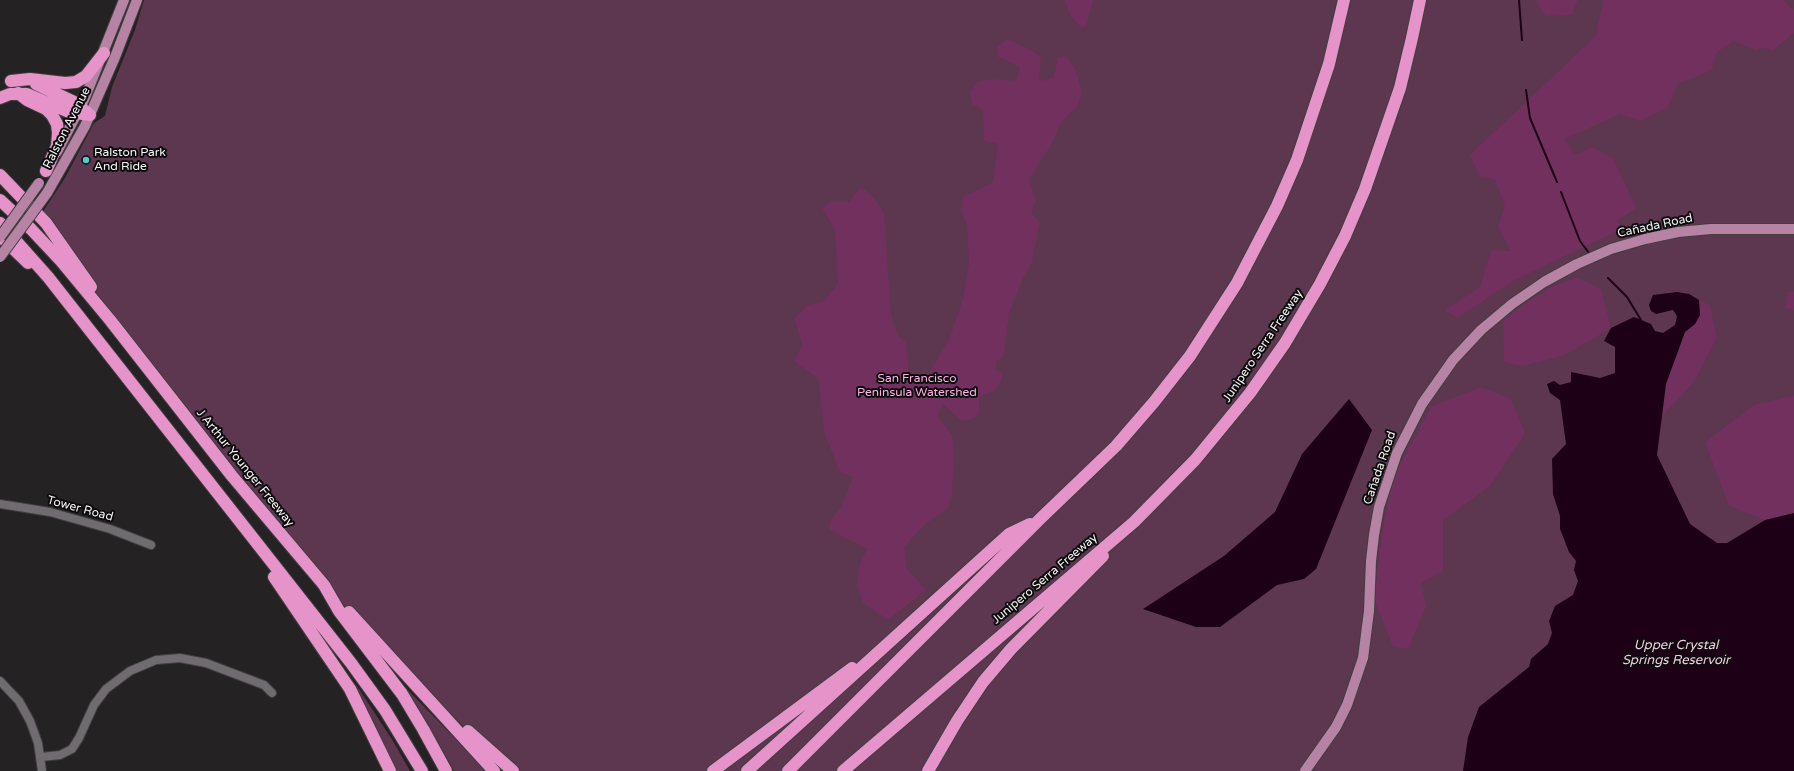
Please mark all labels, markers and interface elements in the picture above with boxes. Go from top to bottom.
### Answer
street label: Ralston Avenue [40,85,94,171]
place label: Ralston Park And Ride [94,146,166,174]
marker: Ralston Park And Ride [81,155,91,165]
street label: Cañada Road [1616,211,1694,241]
street label: Junipero Serra Freeway [1220,287,1306,405]
park label: San Francisco Peninsula Watershed [857,372,977,400]
street label: J Arthur Younger Freeway [193,406,297,530]
street label: Cañada Road [1361,429,1399,507]
street label: Tower Road [45,493,115,525]
street label: Junipero Serra Freeway [989,531,1101,627]
water label: Upper Crystal Springs Reservoir [1622,638,1730,669]

